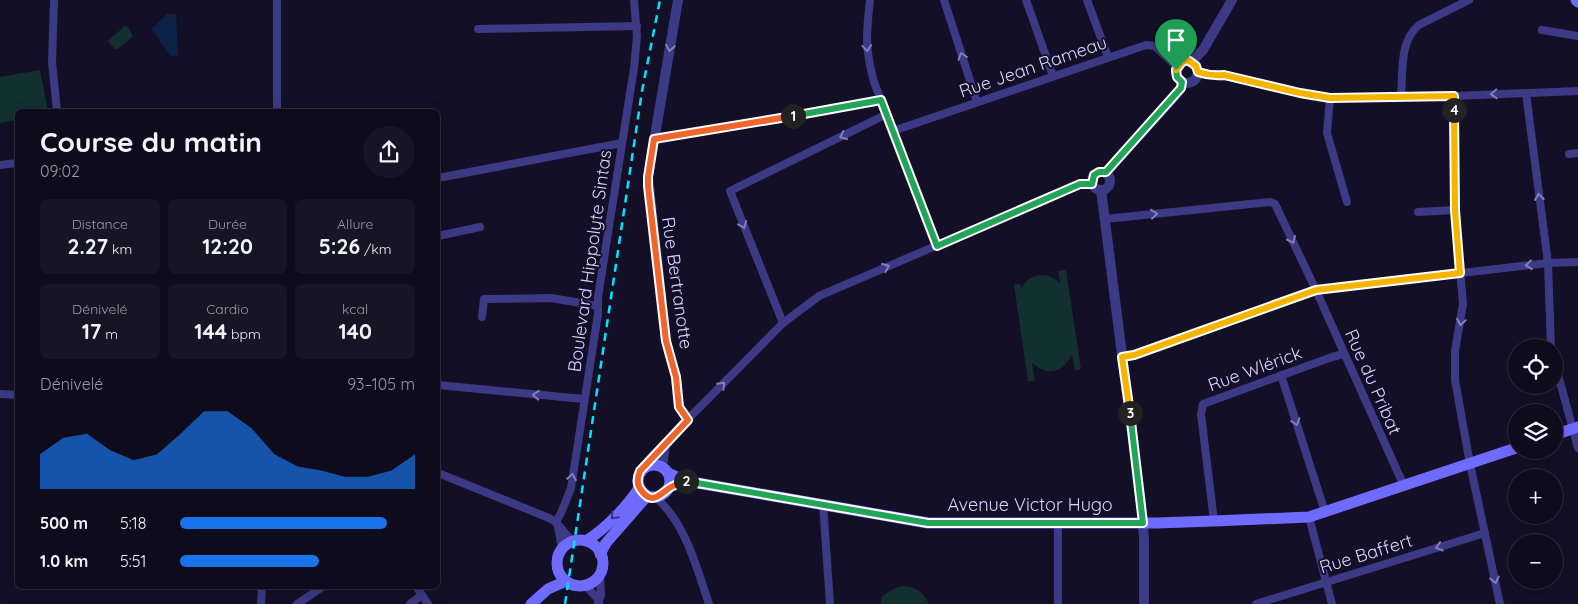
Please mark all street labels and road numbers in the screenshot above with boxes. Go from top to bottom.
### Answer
street label: Rue Jean Rameau [956,30,1110,103]
street label: Boulevard Hippolyte Sintas [563,148,616,374]
street label: Rue Bertranotte [657,215,698,351]
street label: Rue du Pribat [1340,326,1407,438]
street label: Rue Wlérick [1205,341,1305,396]
street label: Avenue Victor Hugo [947,493,1113,516]
street label: Rue Baffert [1317,528,1415,579]

